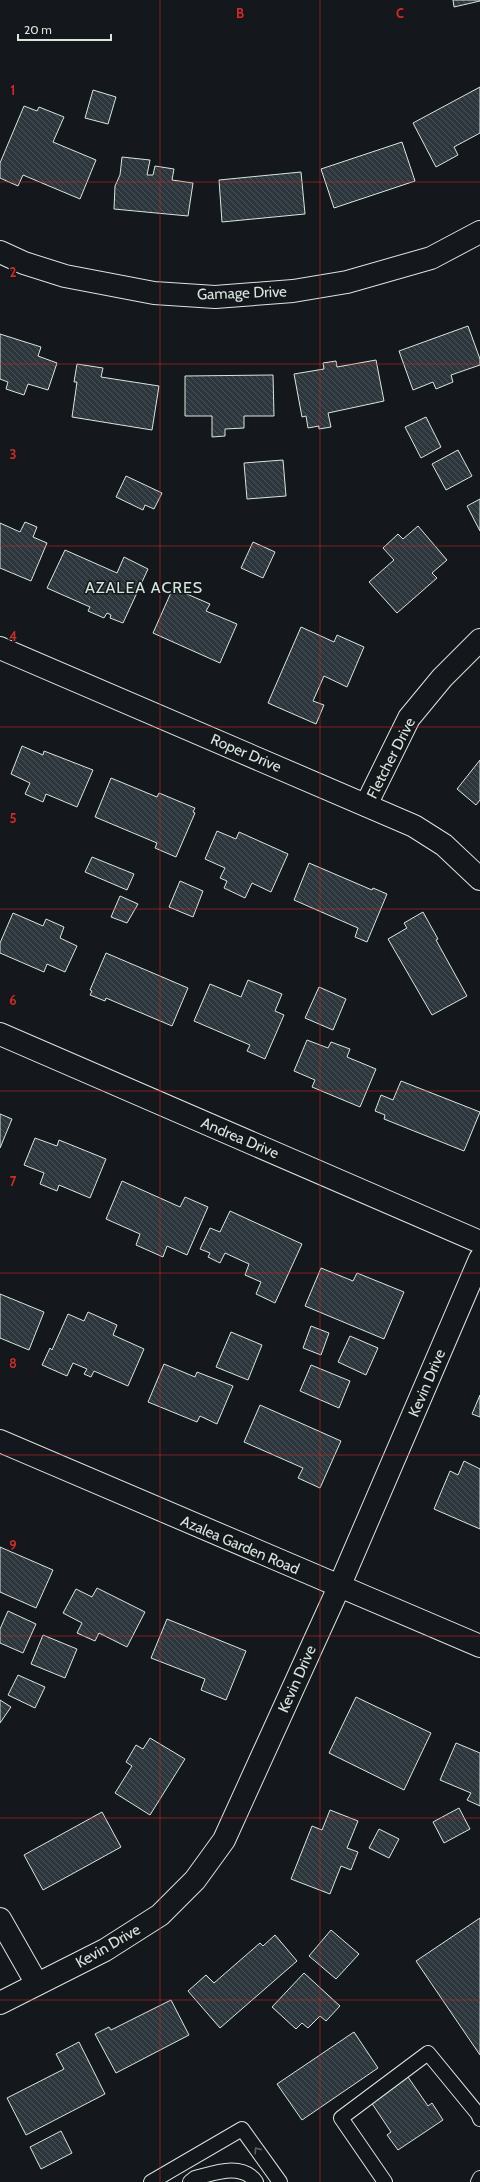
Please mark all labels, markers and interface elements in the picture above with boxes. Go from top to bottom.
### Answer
text: B [236,5,244,21]
text: C [396,5,404,21]
scale bar [18,16,111,42]
text: 20 m [24,22,52,37]
text: 1 [11,82,15,98]
text: 2 [10,264,17,280]
street label: Gamage Drive [197,282,288,304]
text: 3 [9,446,17,462]
district label: AZALEA ACRES [85,578,203,597]
text: 4 [9,628,17,644]
street label: Fletcher Drive [363,714,419,801]
street label: Roper Drive [208,730,284,776]
text: 5 [10,810,17,826]
text: 6 [9,992,17,1008]
street label: Andrea Drive [199,1114,282,1163]
text: 7 [10,1173,17,1189]
street label: Kevin Drive [405,1346,449,1419]
text: 8 [9,1355,17,1371]
street label: Azalea Garden Road [178,1512,302,1578]
text: 9 [9,1537,17,1553]
street label: Kevin Drive [274,1642,320,1715]
street label: Kevin Drive [73,1920,144,1972]
one-way arrow [255,2148,262,2155]

